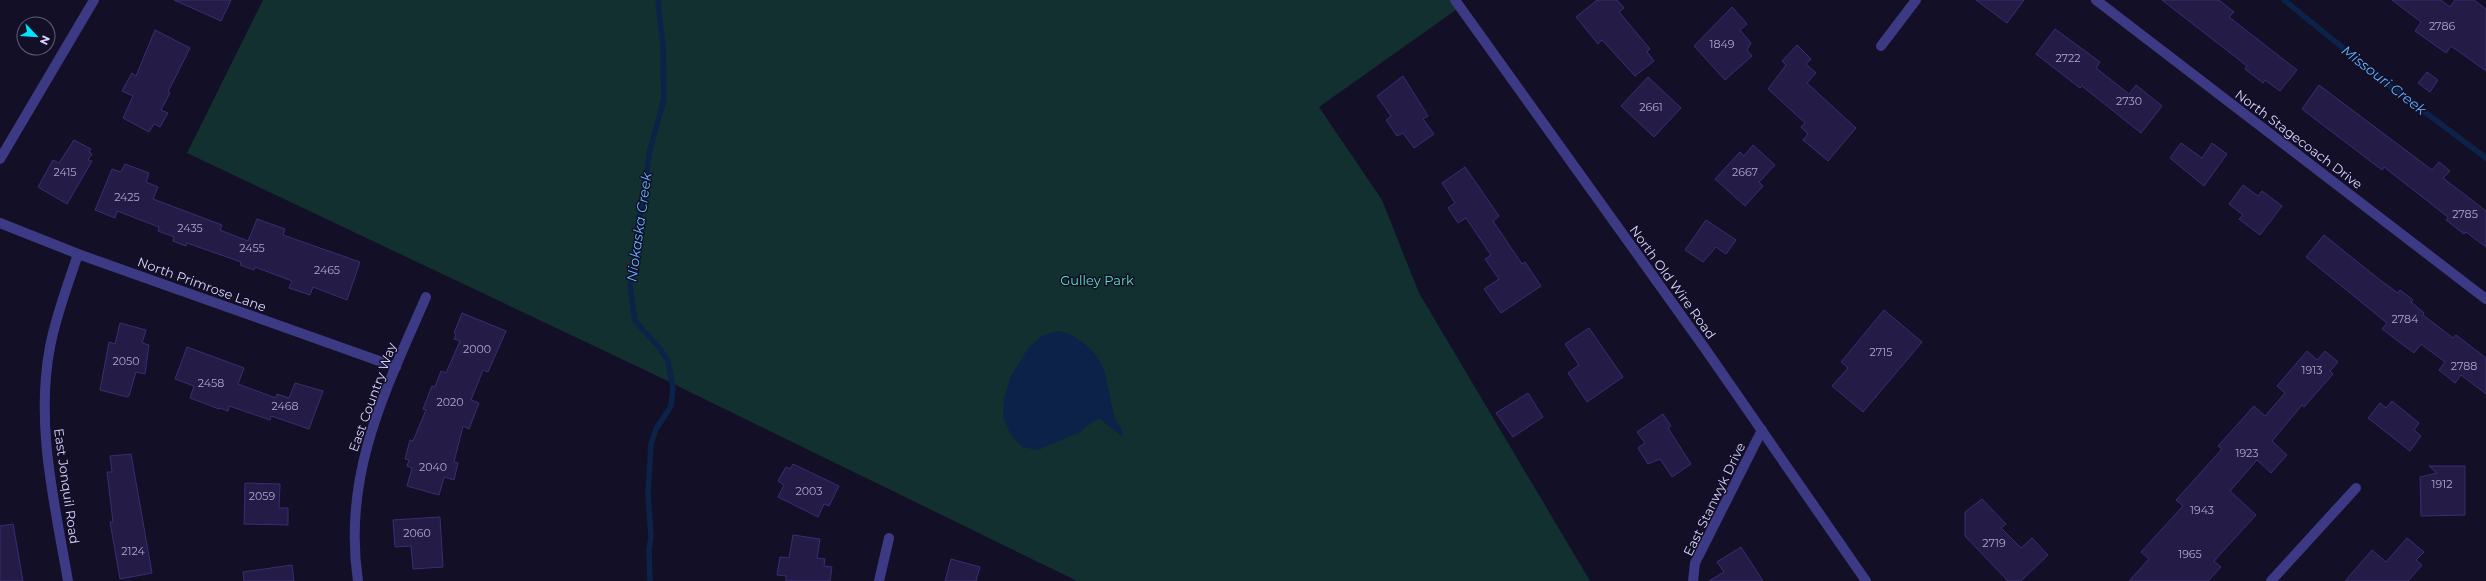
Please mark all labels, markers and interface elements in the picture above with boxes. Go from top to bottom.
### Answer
north arrow [16,16,56,56]
house number: 2786 [2429,19,2455,33]
text: N [37,33,53,47]
house number: 1849 [1710,37,1735,51]
water label: Missouri Creek [2338,41,2431,119]
house number: 2722 [2055,51,2081,65]
street label: North Stagecoach Drive [2232,86,2366,192]
house number: 2730 [2116,94,2142,108]
house number: 2661 [1639,100,1663,114]
house number: 2415 [53,165,77,179]
house number: 2667 [1732,165,1758,179]
water label: Niokaska Creek [622,171,656,283]
house number: 2425 [114,190,140,204]
house number: 2785 [2452,207,2478,221]
house number: 2435 [177,221,203,235]
street label: North Old Wire Road [1626,222,1720,342]
house number: 2455 [239,241,265,255]
street label: North Primrose Lane [135,253,269,315]
house number: 2465 [314,263,340,277]
park label: Gulley Park [1060,272,1134,288]
house number: 2784 [2392,312,2419,326]
street label: East Country Way [345,339,399,454]
house number: 2000 [463,342,491,356]
house number: 2715 [1869,345,1893,359]
house number: 2050 [112,354,140,368]
house number: 2788 [2451,359,2477,373]
house number: 1913 [2302,363,2322,377]
house number: 2458 [198,376,224,390]
house number: 2020 [436,395,464,409]
house number: 2468 [272,399,299,413]
street label: East Jonquil Road [51,427,83,545]
street label: East Stanwyk Drive [1680,440,1748,558]
house number: 1923 [2235,446,2259,460]
house number: 2040 [419,460,447,474]
house number: 1912 [2432,477,2452,491]
house number: 2003 [796,484,822,498]
house number: 2059 [249,489,276,503]
house number: 1943 [2190,503,2214,517]
house number: 2060 [403,526,431,540]
house number: 2719 [1982,536,2006,550]
house number: 2124 [121,544,145,558]
house number: 1965 [2178,547,2202,561]

